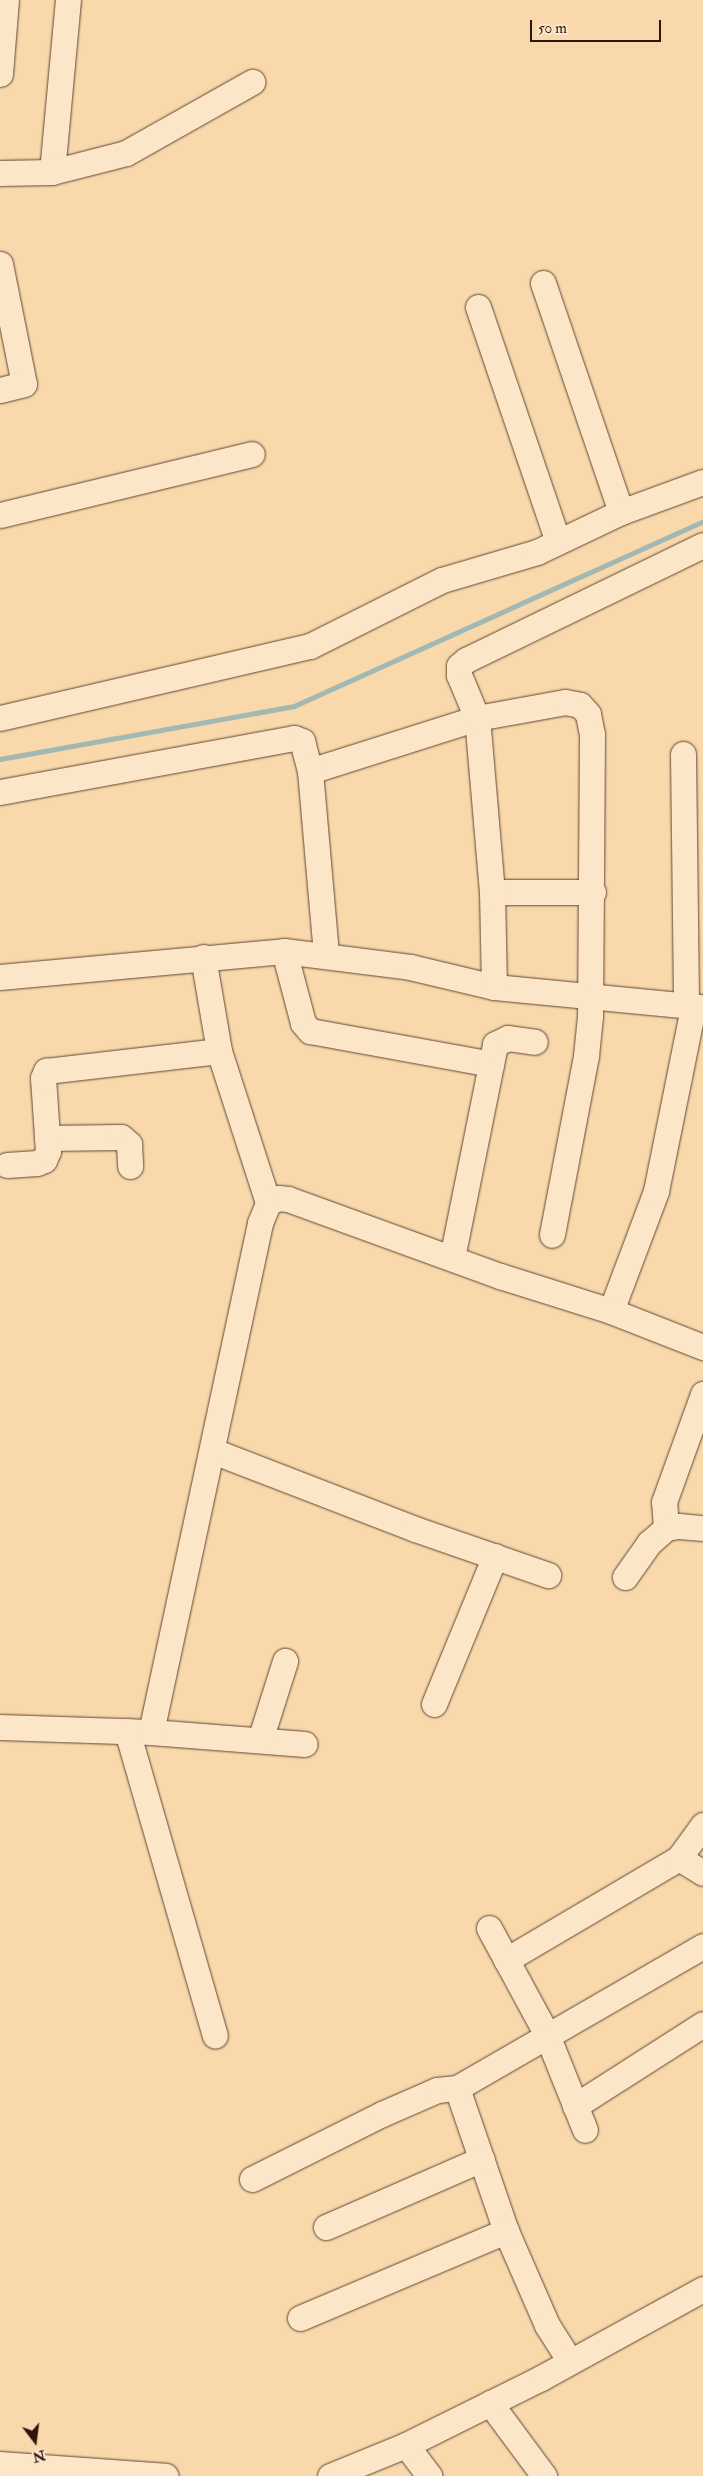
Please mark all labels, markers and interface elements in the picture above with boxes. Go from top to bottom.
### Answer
scale bar [533,10,664,42]
text: 50 m [538,19,567,38]
north arrow [10,2416,60,2466]
text: N [31,2446,47,2466]

